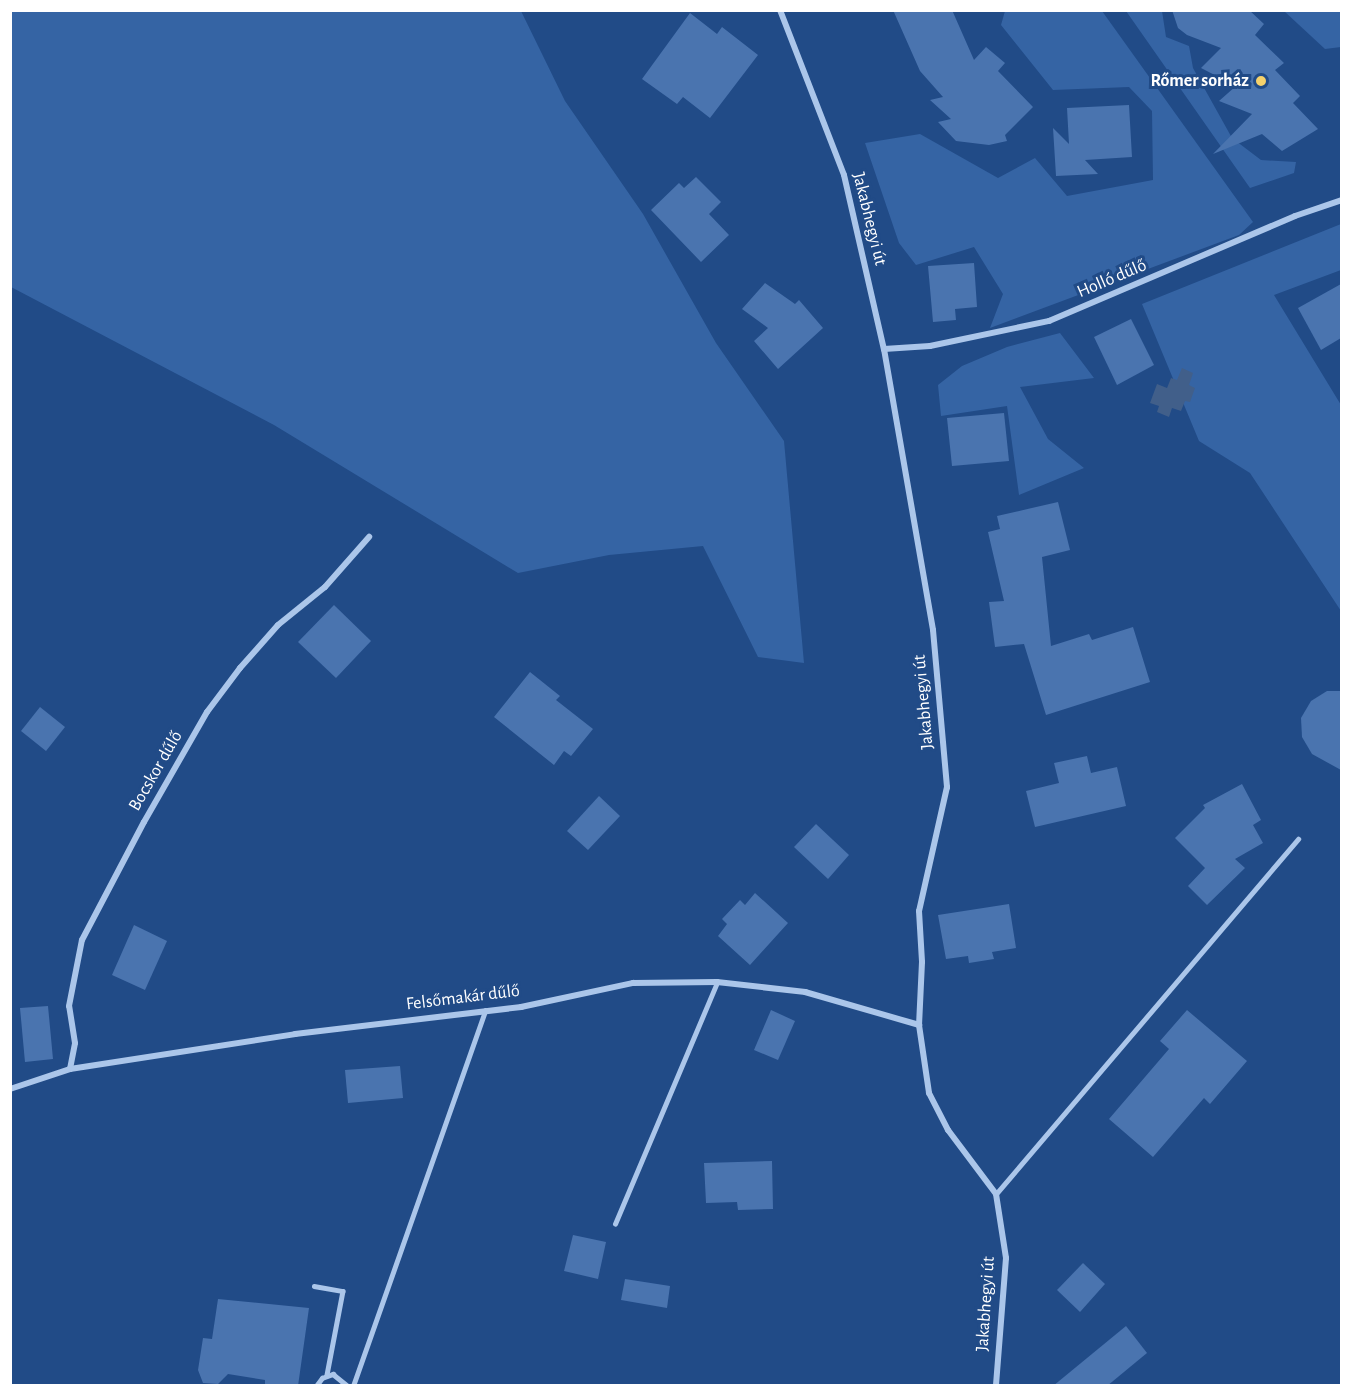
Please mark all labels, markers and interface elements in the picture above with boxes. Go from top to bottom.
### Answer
place label: Rőmer sorház [1151,70,1249,92]
marker: Rőmer sorház [1254,74,1268,88]
street label: Jakabhegyi út [847,170,891,268]
street label: Holló dűlő [1074,255,1150,303]
street label: Jakabhegyi út [909,654,939,750]
street label: Bocskor dűlő [124,727,188,815]
street label: Felsőmakár dűlő [405,980,521,1016]
street label: Jakabhegyi út [972,1256,1000,1352]

